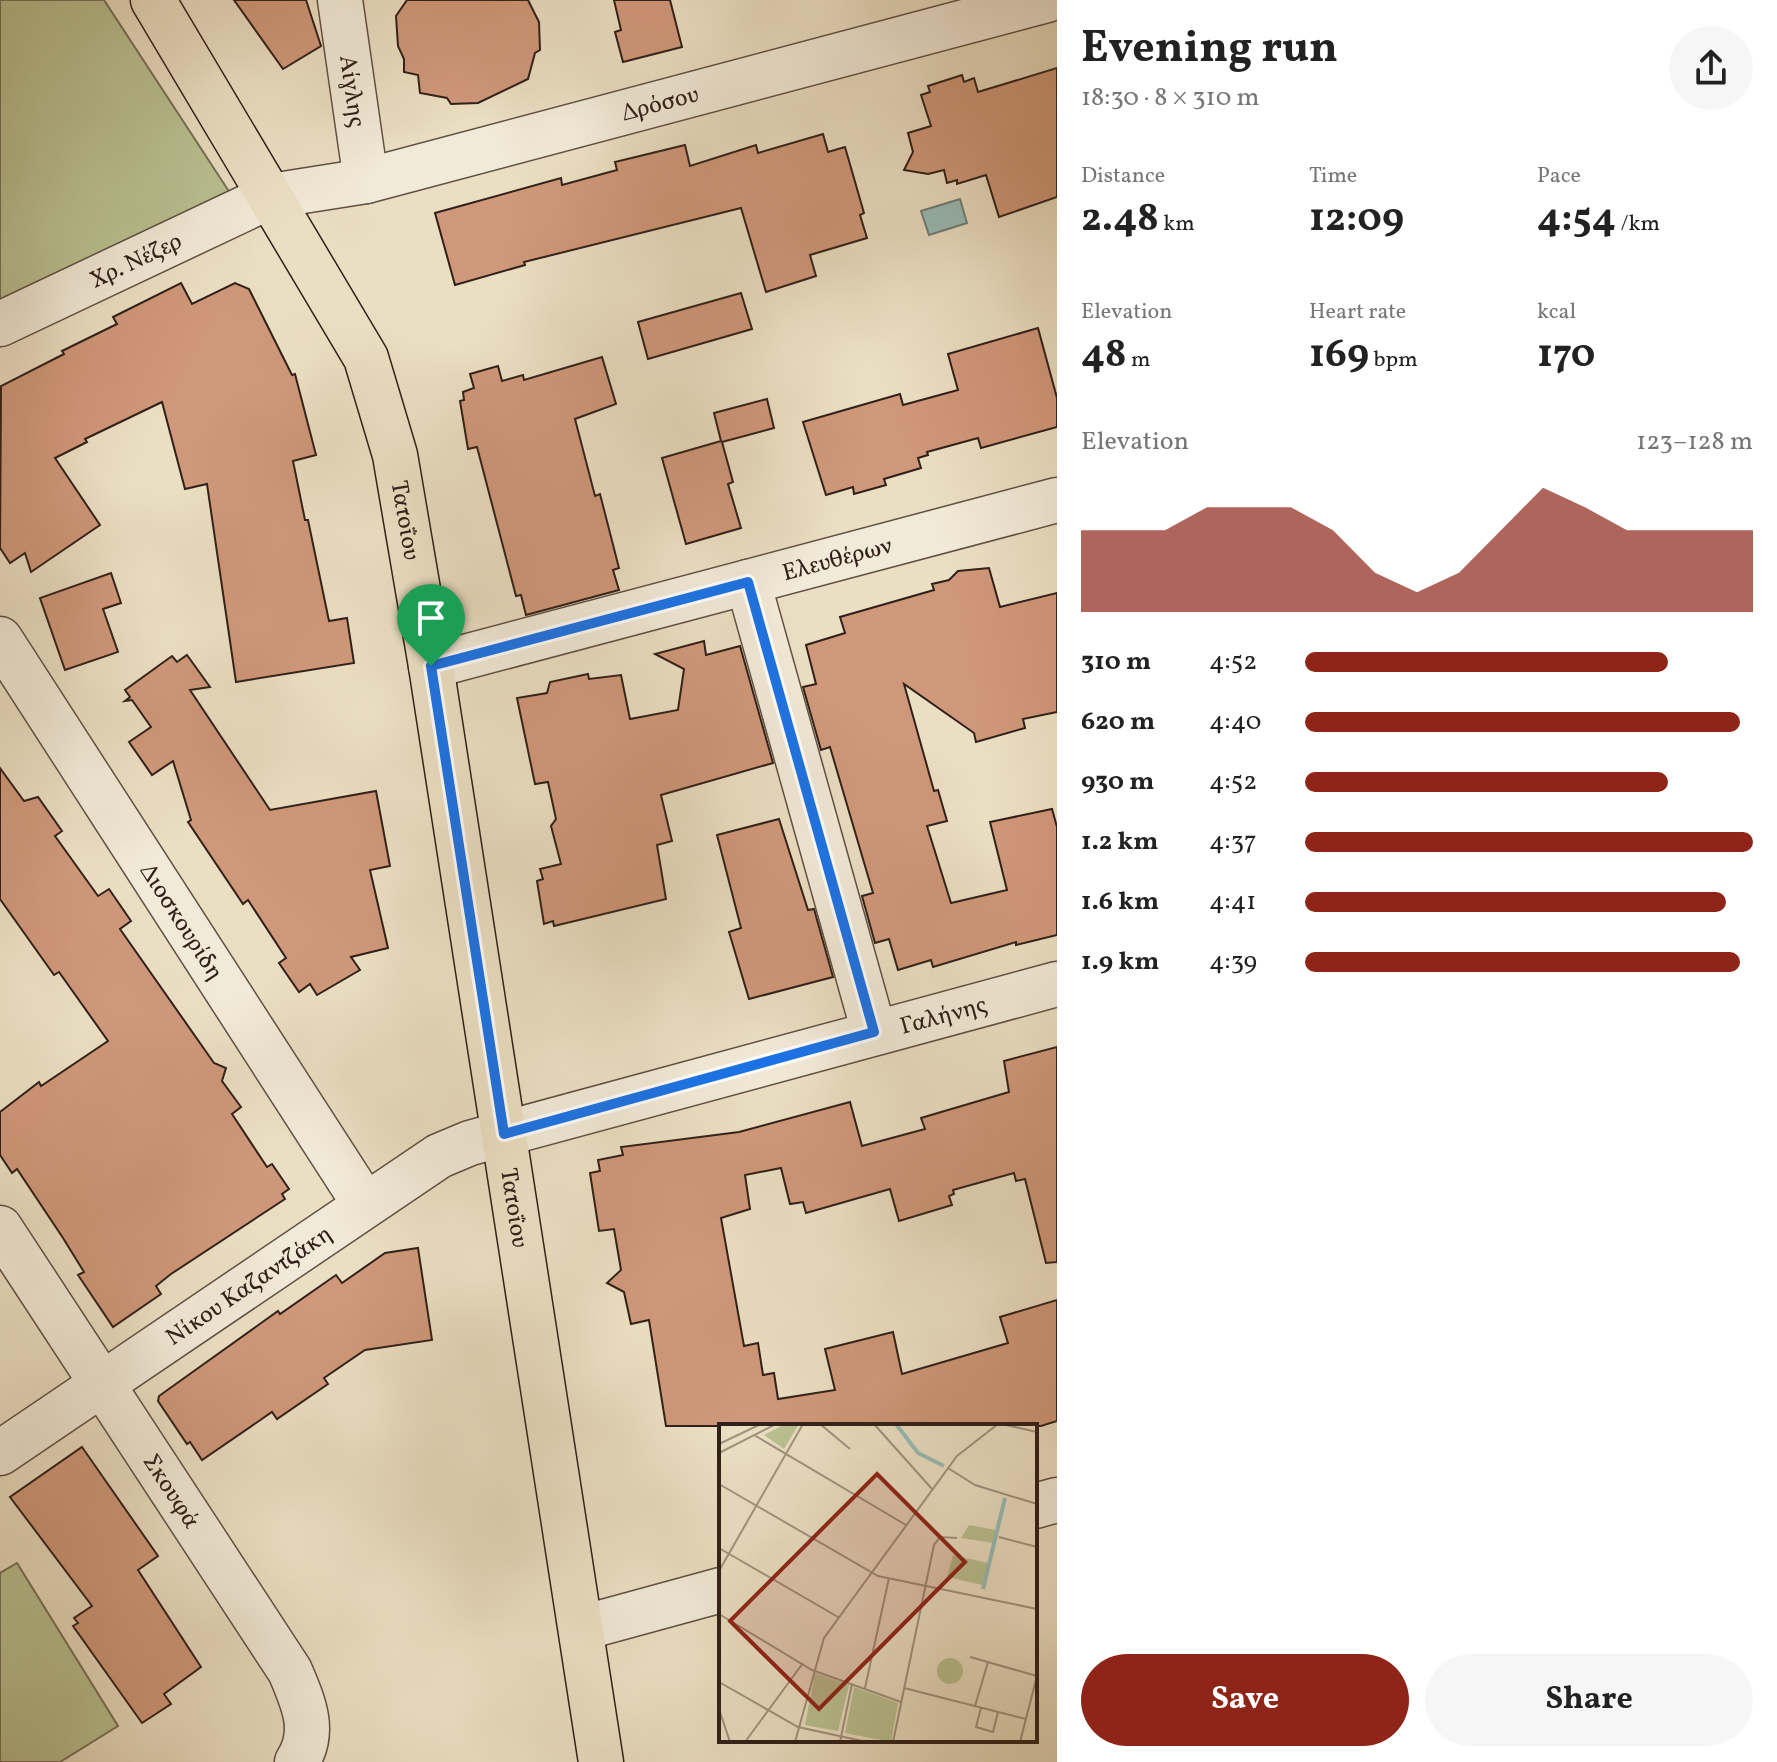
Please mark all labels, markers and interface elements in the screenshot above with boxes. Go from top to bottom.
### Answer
text: Evening run [1081,19,1338,80]
button: share [1669,26,1753,110]
street label: Αίγλης [329,53,373,130]
street label: Δρόσου [618,78,703,131]
text: 18:30 · 8 × 310 m [1081,80,1260,116]
text: Distance [1081,161,1165,192]
text: Time [1309,161,1357,192]
text: Pace [1537,161,1581,192]
text: 2.48 [1081,192,1159,248]
text: 12:09 [1309,192,1404,248]
text: 4:54 [1537,192,1616,248]
text: km [1159,209,1195,240]
text: /km [1616,209,1660,240]
street label: Χρ. Νέζερ [85,225,188,298]
text: Elevation [1081,297,1172,328]
text: Heart rate [1309,297,1406,328]
text: kcal [1537,297,1576,328]
text: 48 [1081,328,1127,384]
text: 169 [1309,328,1369,384]
text: 170 [1537,328,1595,384]
text: m [1127,345,1151,376]
text: bpm [1369,345,1418,376]
text: Elevation [1081,424,1189,460]
text: 123–128 m [1636,424,1753,460]
street label: Τατοΐου [381,478,428,563]
street label: Ελευθέρων [779,529,897,591]
pin [397,584,465,666]
icon: arrive [409,596,453,640]
text: 310 m [1081,644,1151,680]
text: 4:52 [1209,644,1257,680]
text: 620 m [1081,704,1155,740]
text: 4:40 [1209,704,1261,740]
text: 930 m [1081,764,1154,800]
text: 4:52 [1209,764,1257,800]
text: 1.2 km [1081,824,1158,860]
text: 4:37 [1209,824,1257,860]
street label: Διοσκουρίδη [130,857,231,988]
text: 1.6 km [1081,884,1159,920]
text: 4:41 [1209,884,1256,920]
text: 1.9 km [1081,944,1159,980]
text: 4:39 [1209,944,1257,980]
street label: Γαλήνης [896,989,991,1045]
street label: Τατοΐου [490,1166,536,1250]
street label: Νίκου Καζαντζάκη [160,1218,340,1355]
inset map [719,1424,1037,1742]
street label: Σκουφά [133,1448,207,1536]
button: Save [1081,1654,1409,1746]
button: Share [1425,1654,1753,1746]

